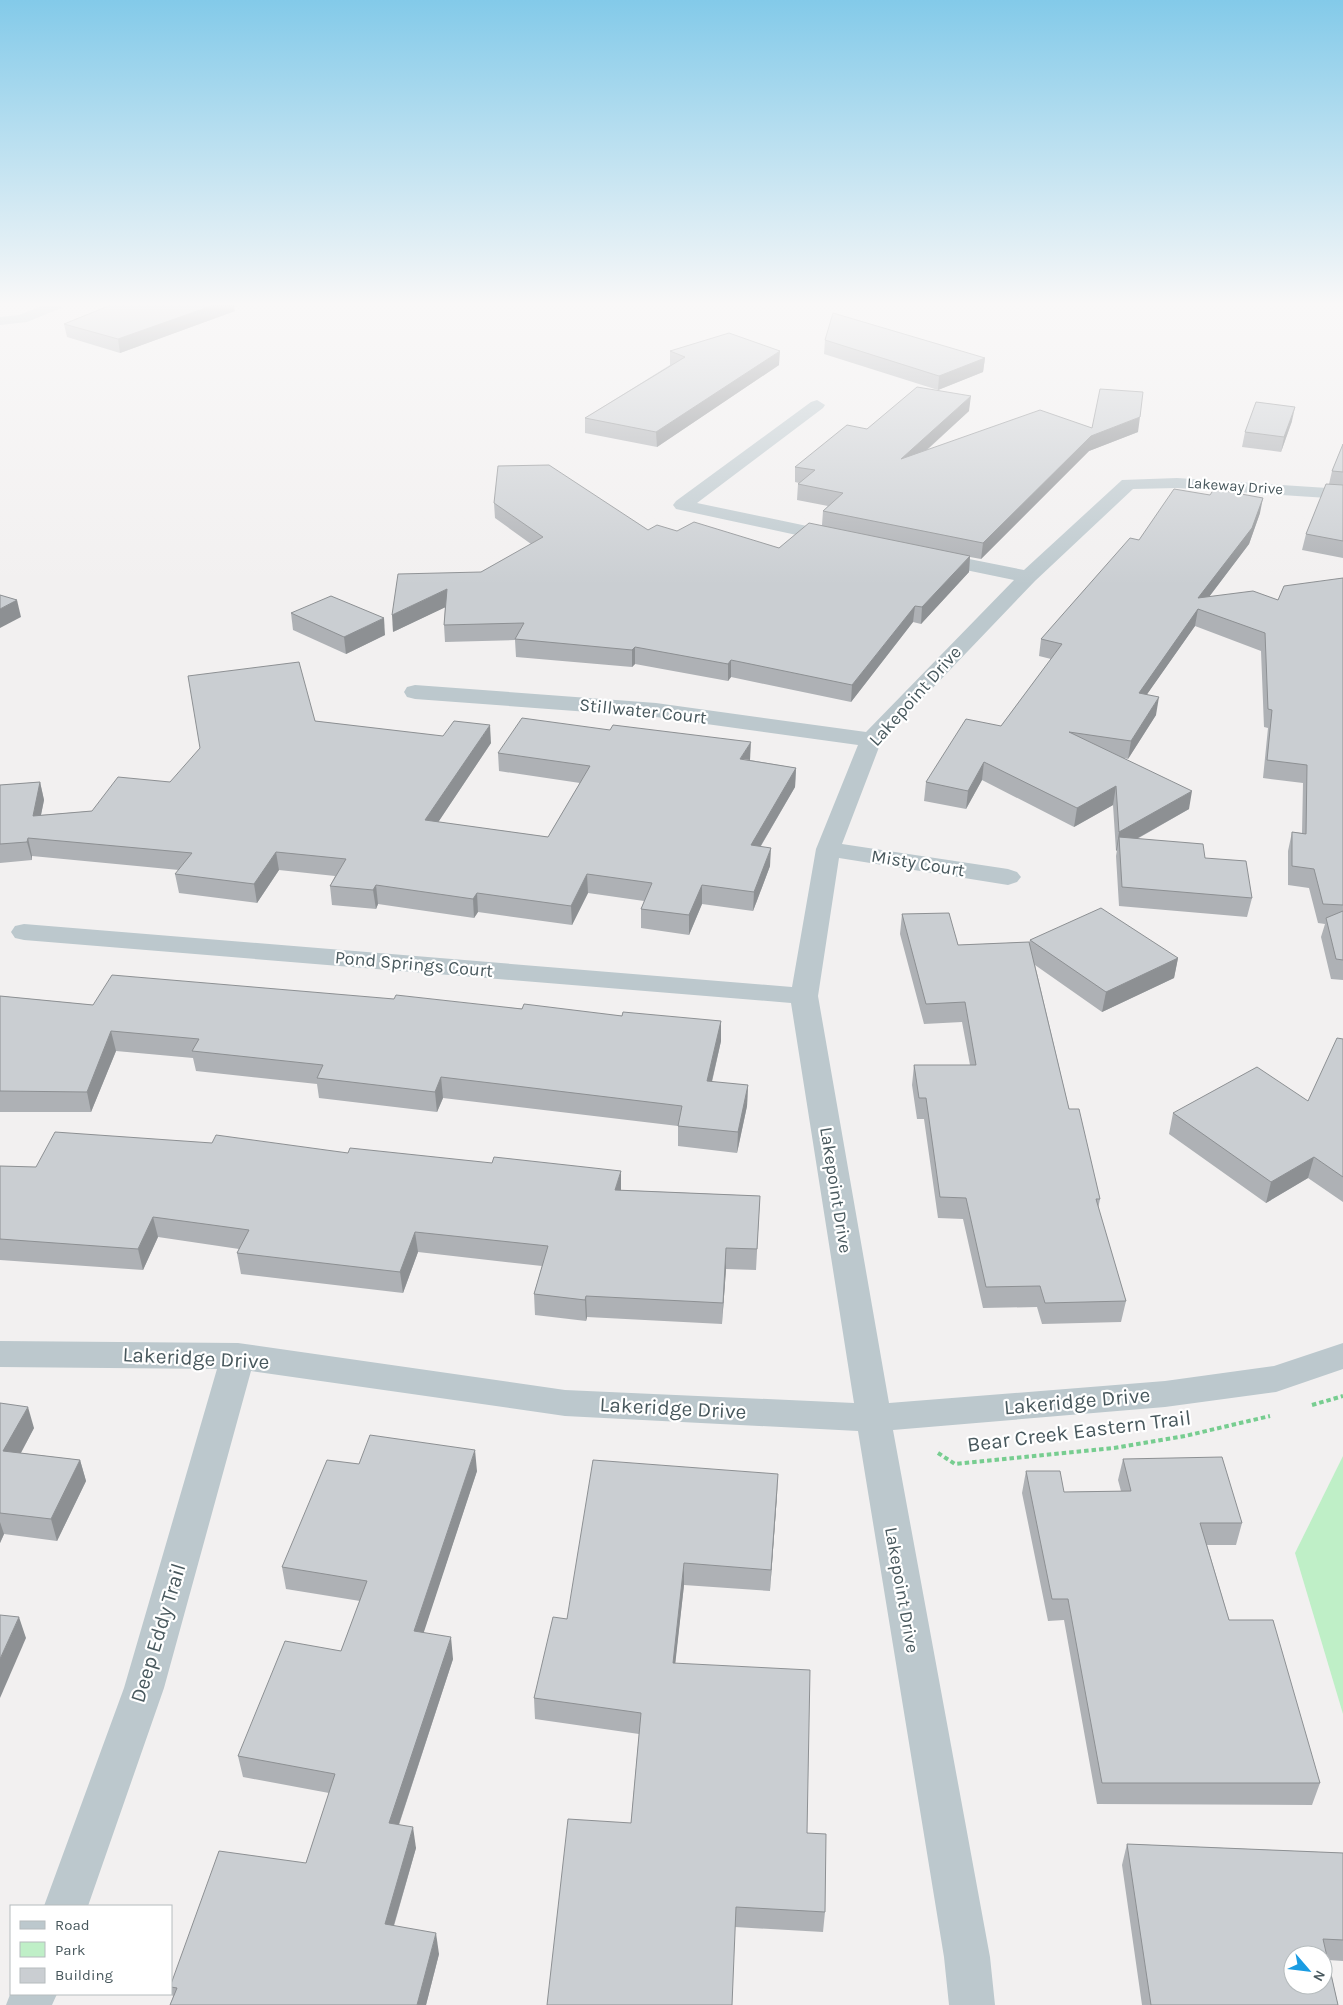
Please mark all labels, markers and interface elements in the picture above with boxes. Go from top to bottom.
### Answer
street label: Lakeway Drive [1186,474,1284,498]
street label: Lakepoint Drive [864,641,966,751]
street label: Stillwater Court [578,693,708,729]
street label: Misty Court [870,845,967,881]
street label: Pond Springs Court [334,946,494,982]
street label: Lakepoint Drive [815,1125,857,1255]
street label: Lakeridge Drive [122,1342,270,1374]
street label: Lakeridge Drive [1003,1383,1151,1419]
street label: Lakeridge Drive [599,1392,747,1424]
street label: Bear Creek Eastern Trail [966,1405,1192,1457]
street label: Lakepoint Drive [880,1525,924,1655]
street label: Deep Eddy Trail [125,1560,191,1706]
legend [10,1905,172,1995]
text: Road [55,1916,90,1934]
text: Park [55,1941,85,1959]
north arrow [1283,1945,1333,1995]
text: Building [55,1966,113,1984]
text: N [1309,1967,1329,1984]

